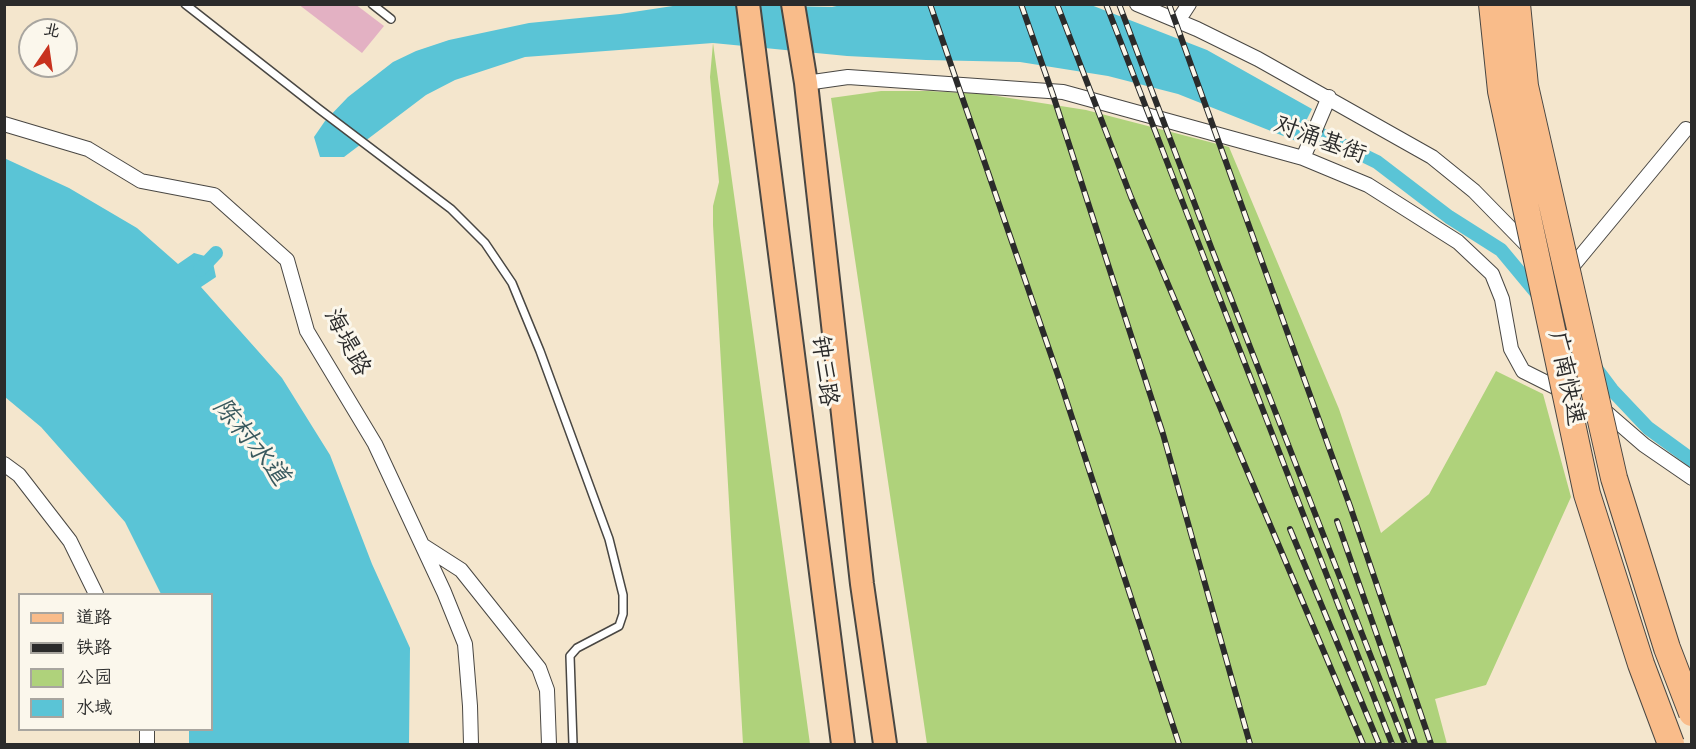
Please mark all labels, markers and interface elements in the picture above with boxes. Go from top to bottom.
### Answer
north arrow [18,18,78,78]
text: 北 [41,19,62,45]
street label: 对涌基街 [1269,113,1369,173]
street label: 海堤路 [314,305,374,383]
street label: 广南快速 [1539,329,1587,429]
street label: 钟三路 [802,334,840,408]
water label: 陈村水道 [203,394,293,494]
legend [18,593,213,731]
text: 道路 [76,607,112,632]
text: 铁路 [76,637,112,662]
text: 公园 [76,667,112,692]
text: 水域 [76,697,112,722]

